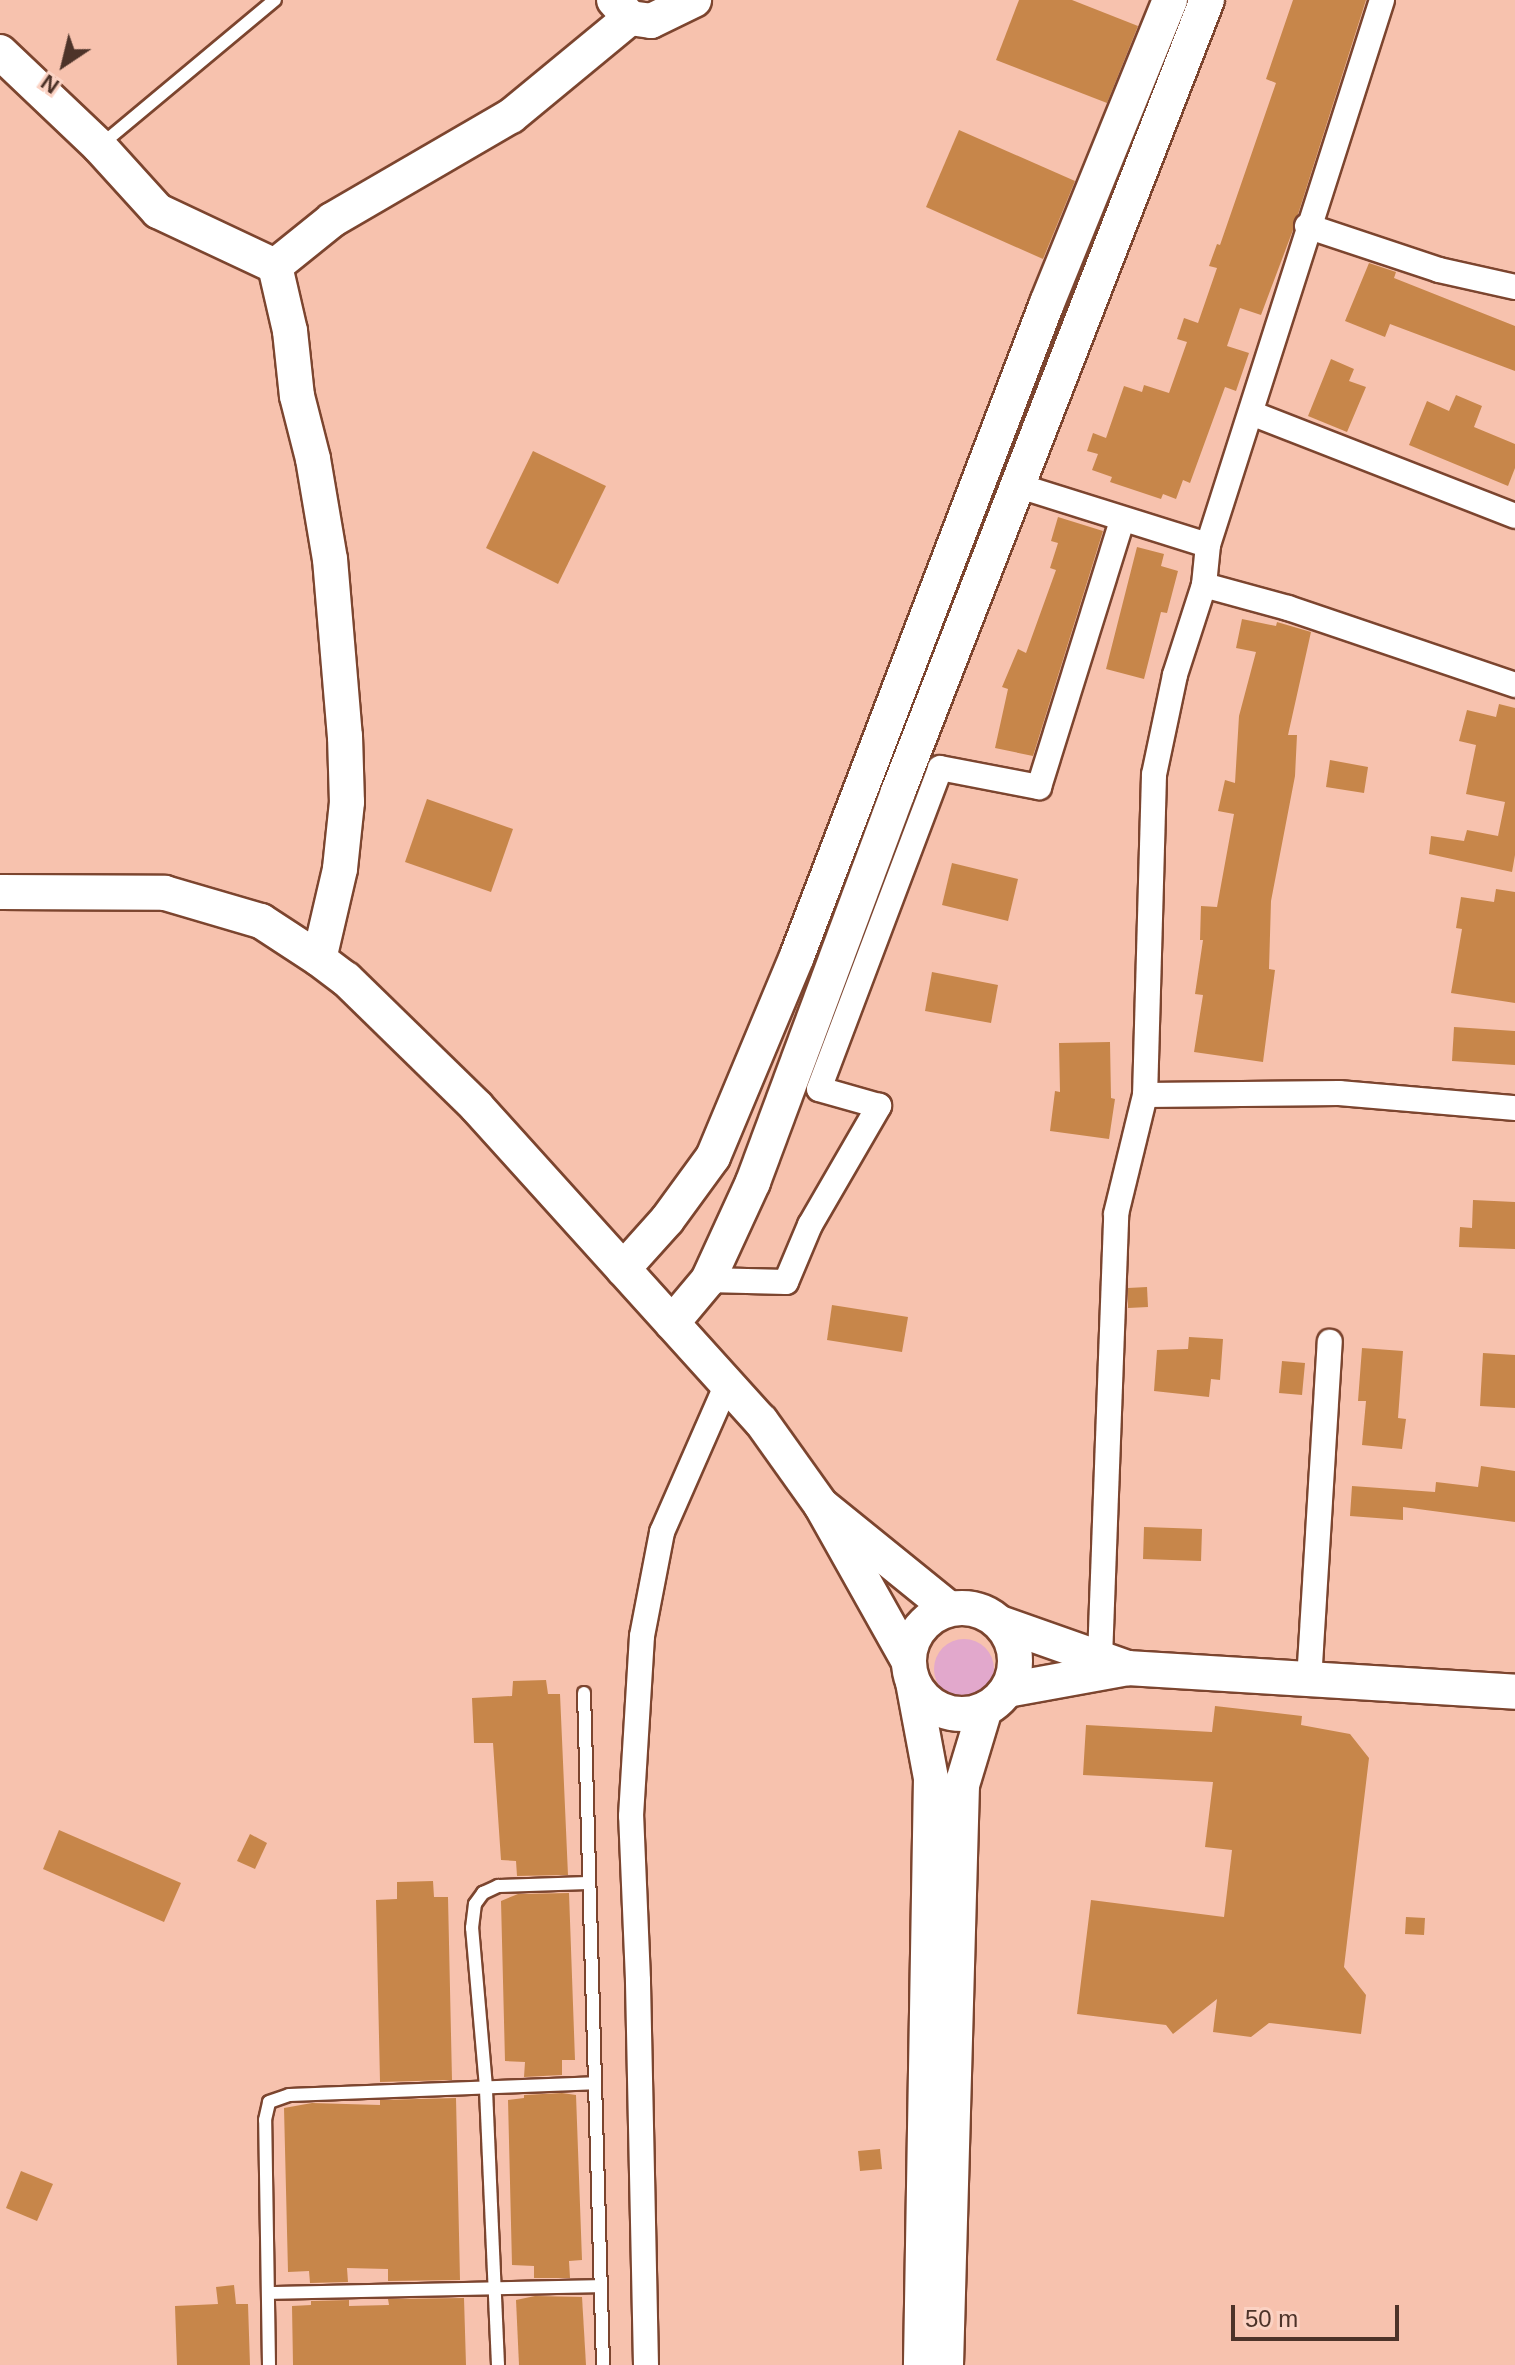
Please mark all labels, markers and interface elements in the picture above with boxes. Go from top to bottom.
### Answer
north arrow [24,24,104,104]
text: N [36,69,64,99]
scale bar [1235,2289,1403,2339]
text: 50 m [1245,2305,1298,2332]

